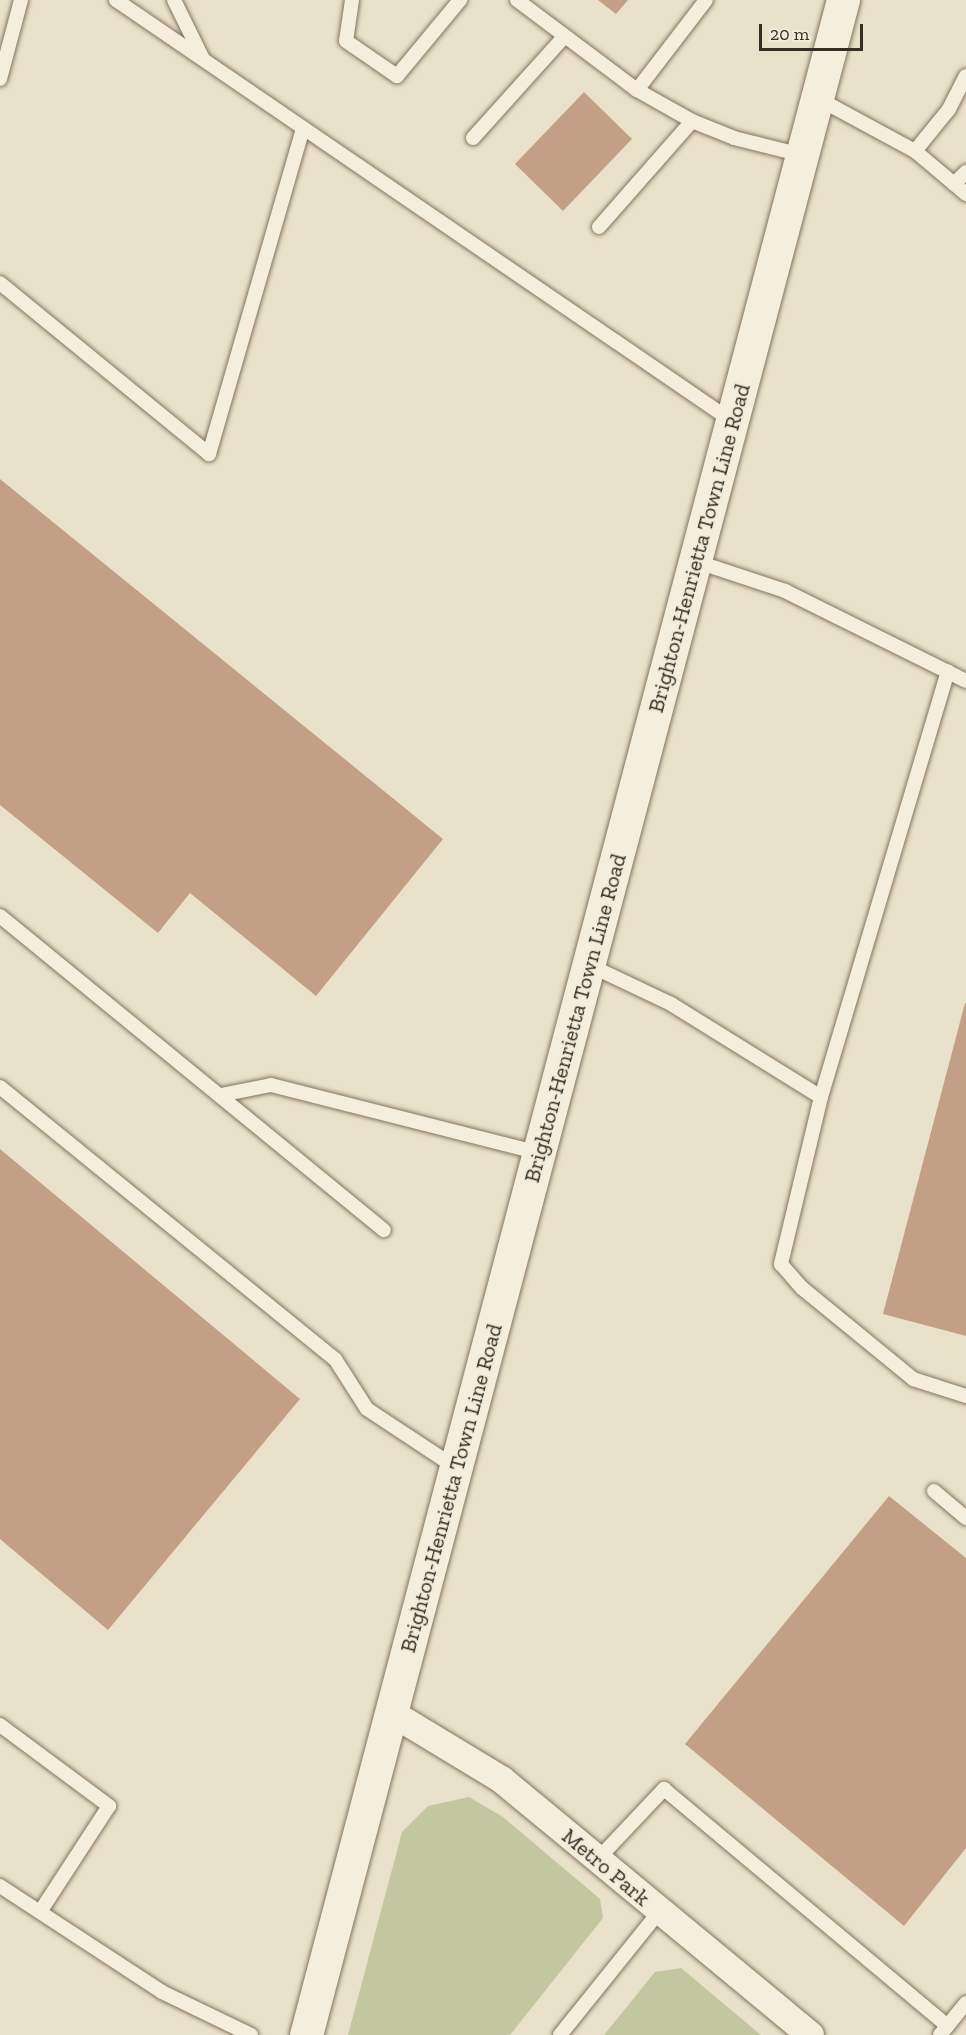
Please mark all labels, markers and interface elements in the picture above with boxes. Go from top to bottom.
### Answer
scale bar [762,12,866,50]
text: 20 m [770,23,809,45]
street label: Brighton-Henrietta Town Line Road [642,380,756,716]
street label: Brighton-Henrietta Town Line Road [518,850,632,1186]
street label: Brighton-Henrietta Town Line Road [394,1320,508,1656]
street label: Metro Park [557,1823,655,1911]

